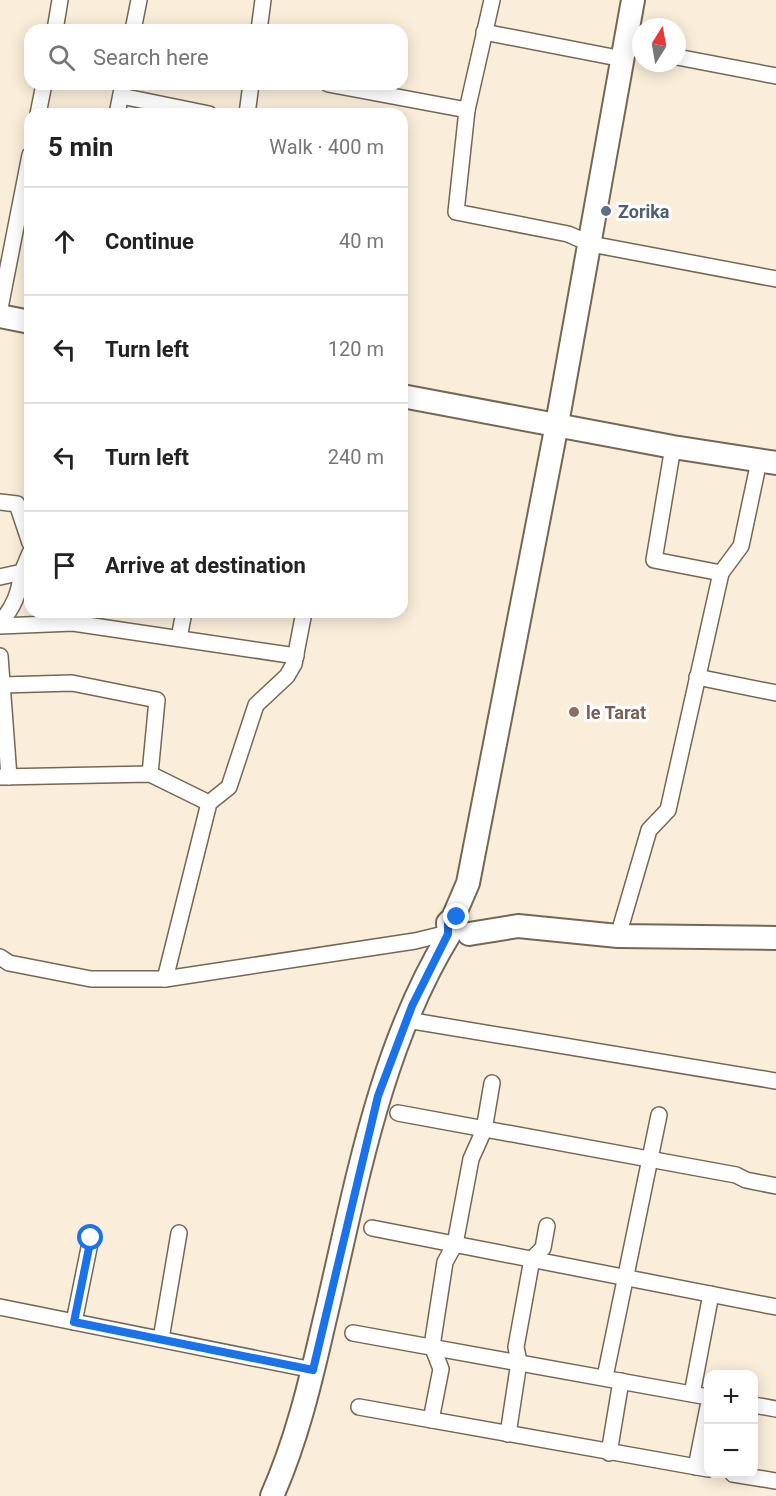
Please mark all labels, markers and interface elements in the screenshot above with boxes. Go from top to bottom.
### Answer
north arrow [632,18,686,72]
search box [24,24,408,90]
icon: search [45,41,78,74]
text: Search here [93,45,209,70]
text: 5 min [48,132,113,162]
text: Walk · 400 m [269,135,384,159]
place label: Zorika [618,201,670,222]
marker: Zorika [599,204,613,218]
icon: ahead [48,225,81,258]
text: Continue [105,229,194,254]
text: 40 m [339,229,384,253]
icon: left [48,333,81,366]
text: Turn left [105,337,189,362]
text: 120 m [328,337,384,361]
icon: left [48,441,81,474]
text: Turn left [105,445,189,470]
text: 240 m [328,445,384,469]
icon: arrive [48,549,81,582]
text: Arrive at destination [105,553,306,578]
place label: le Tarat [586,702,646,723]
marker: le Tarat [567,705,581,719]
route end [443,903,469,929]
route start [77,1224,103,1250]
map controls [704,1370,758,1478]
button: + [704,1370,758,1424]
button: − [704,1424,758,1478]

